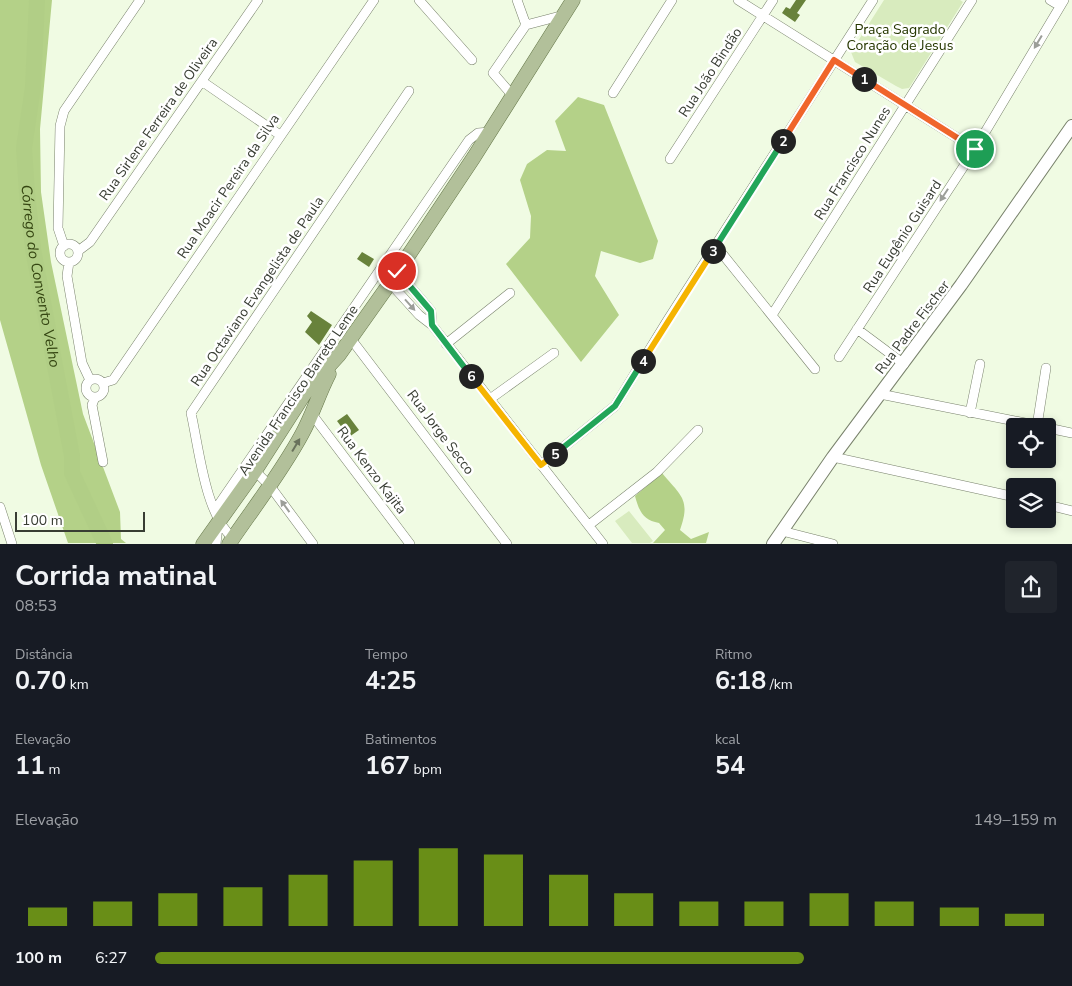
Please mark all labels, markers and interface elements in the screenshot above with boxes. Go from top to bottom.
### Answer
park label: Praça Sagrado Coração de Jesus [847,20,954,55]
street label: Rua João Bindão [674,24,747,121]
street label: Rua Sirlene Ferreira de Oliveira [95,34,222,204]
one-way arrow [1034,35,1043,48]
pin: 1 [852,66,876,92]
text: 1 [860,70,869,89]
street label: Rua Francisco Nunes [810,103,895,224]
street label: Rua Moacir Pereira da Silva [173,110,284,262]
pin: 2 [770,128,796,154]
pin [954,128,996,170]
text: 2 [779,132,788,151]
icon: arrive [961,135,989,163]
street label: Rua Eugênio Guisard [859,176,946,296]
water label: Córrego do Convento Velho [16,184,65,369]
one-way arrow [940,188,949,202]
street label: Rua Octaviano Evangelista de Paula [186,192,328,390]
pin: 3 [700,238,726,264]
text: 3 [709,242,718,261]
pin [376,250,418,292]
icon: check [383,257,411,285]
street label: Rua Padre Fischer [871,277,954,378]
one-way arrow [404,299,416,311]
street label: Avenida Francisco Barreto Leme [234,301,363,479]
pin: 4 [630,348,656,374]
text: 4 [639,352,648,371]
pin: 6 [458,364,484,388]
text: 6 [467,367,476,386]
street label: Rua Jorge Secco [403,386,479,479]
map controls [1006,418,1056,528]
button: locate [1006,418,1056,468]
street label: Rua Kenzo Kajita [332,423,411,518]
one-way arrow [291,438,300,451]
pin: 5 [542,442,568,466]
text: 5 [551,445,560,464]
button: layers [1006,478,1056,528]
one-way arrow [280,499,290,513]
scale bar [15,508,145,532]
text: 100 m [22,511,63,530]
text: Corrida matinal [15,557,216,595]
button: share [1005,561,1057,613]
text: 08:53 [15,595,57,617]
text: Distância [15,645,73,664]
text: Tempo [365,645,408,664]
text: Ritmo [715,645,752,664]
text: 0.70 [15,664,66,698]
text: 4:25 [365,664,416,698]
text: 6:18 [715,664,766,698]
text: km [66,675,89,694]
text: /km [766,675,793,694]
text: Elevação [15,730,71,749]
text: Batimentos [365,730,437,749]
text: kcal [715,730,740,749]
text: 11 [15,749,45,783]
text: 167 [365,749,410,783]
text: 54 [715,749,745,783]
text: m [45,760,61,779]
text: bpm [410,760,442,779]
text: Elevação [15,809,79,831]
text: 149–159 m [974,809,1057,831]
text: 100 m [15,947,62,969]
text: 6:27 [95,947,127,969]

